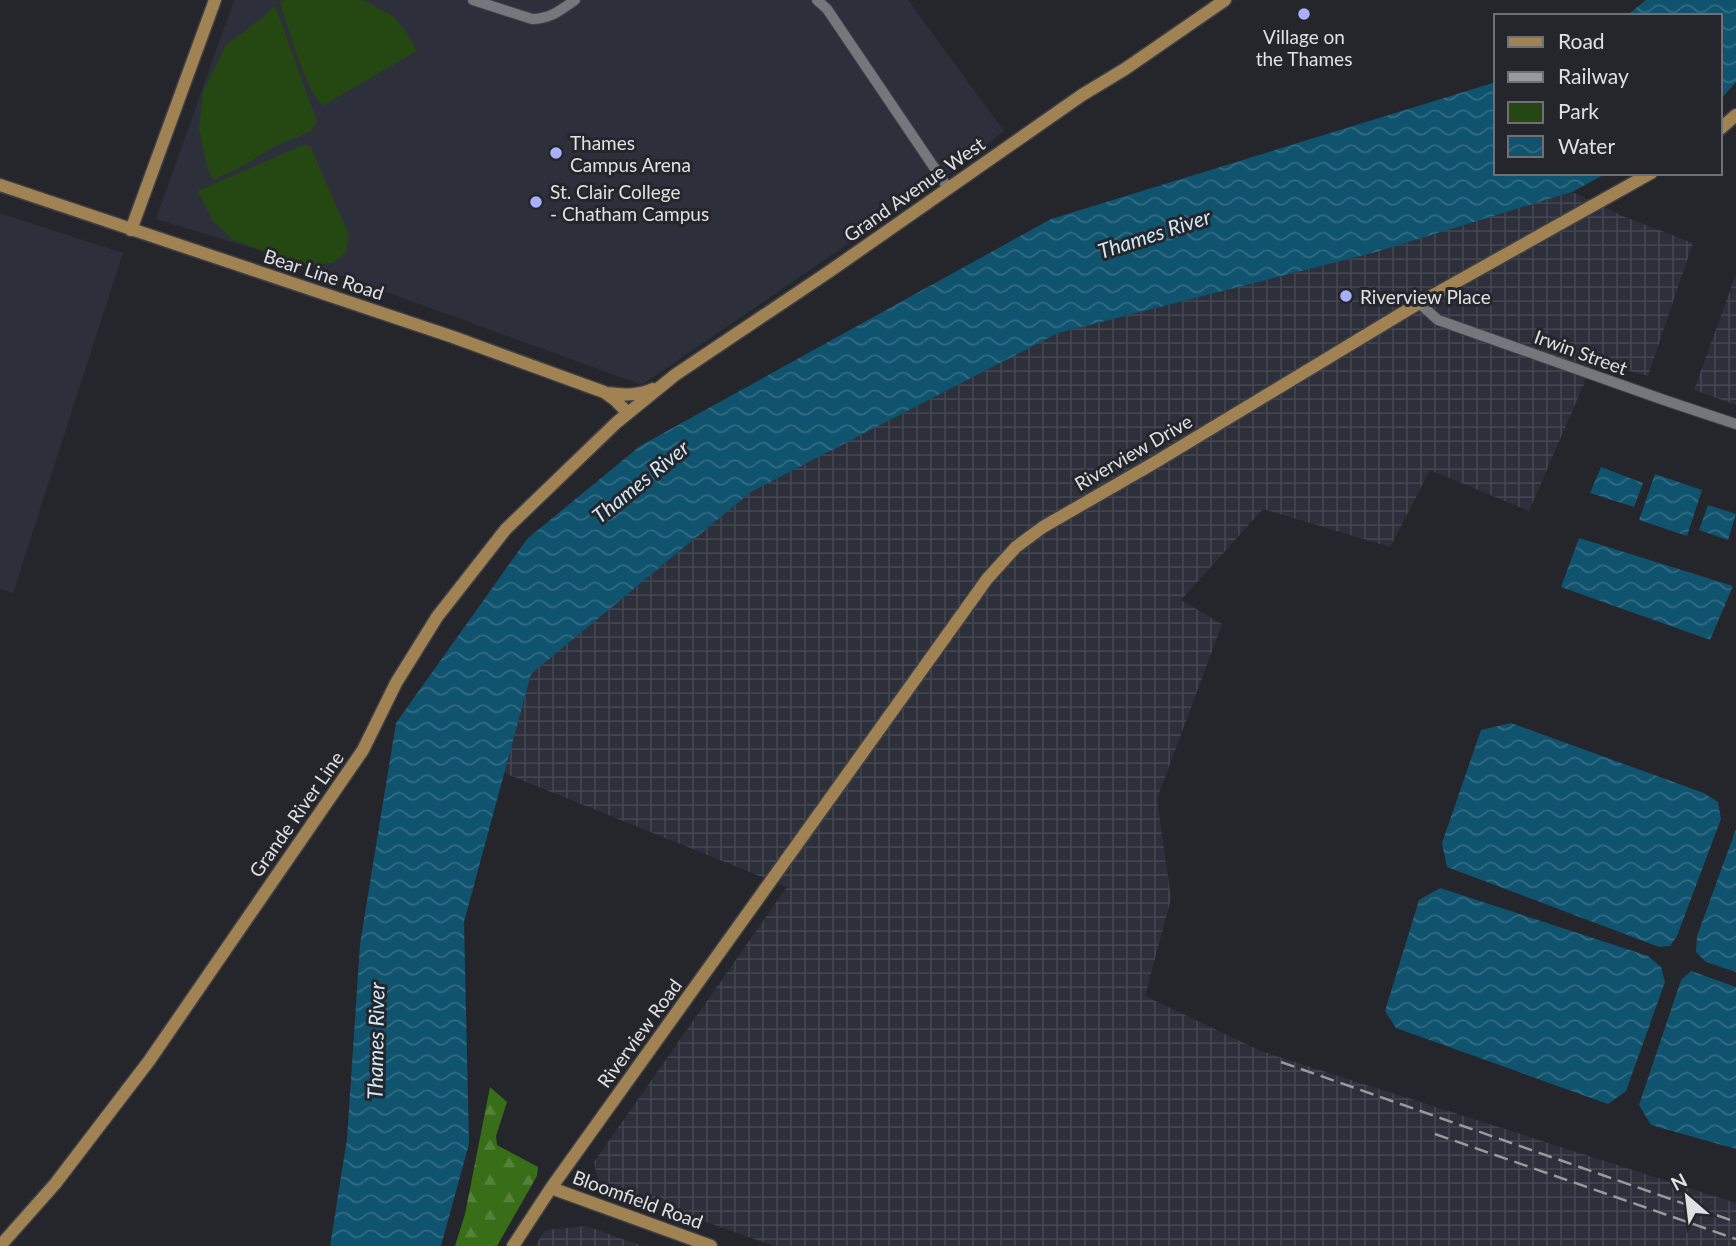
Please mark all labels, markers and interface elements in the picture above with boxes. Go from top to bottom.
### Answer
marker: Village on the Thames [1296,6,1312,22]
legend [1494,14,1722,175]
place label: Village on the Thames [1256,25,1352,70]
text: Road [1558,28,1605,53]
text: Railway [1558,63,1629,88]
text: Park [1558,98,1599,123]
place label: Thames Campus Arena [570,131,691,176]
street label: Grand Avenue West [839,132,989,246]
text: Water [1558,133,1615,158]
marker: Thames Campus Arena [548,145,564,161]
place label: St. Clair College - Chatham Campus [550,180,709,225]
marker: St. Clair College - Chatham Campus [528,194,544,210]
water label: Thames River [1094,203,1214,263]
street label: Bear Line Road [261,244,387,304]
place label: Riverview Place [1360,285,1491,308]
marker: Riverview Place [1338,288,1354,304]
street label: Irwin Street [1531,325,1631,379]
street label: Riverview Drive [1070,409,1196,495]
water label: Thames River [587,434,694,528]
street label: Grande River Line [244,747,348,881]
street label: Riverview Road [592,974,686,1092]
water label: Thames River [361,981,389,1100]
north arrow [1652,1162,1722,1232]
street label: Bloomfield Road [570,1165,706,1233]
text: N [1667,1168,1691,1195]

